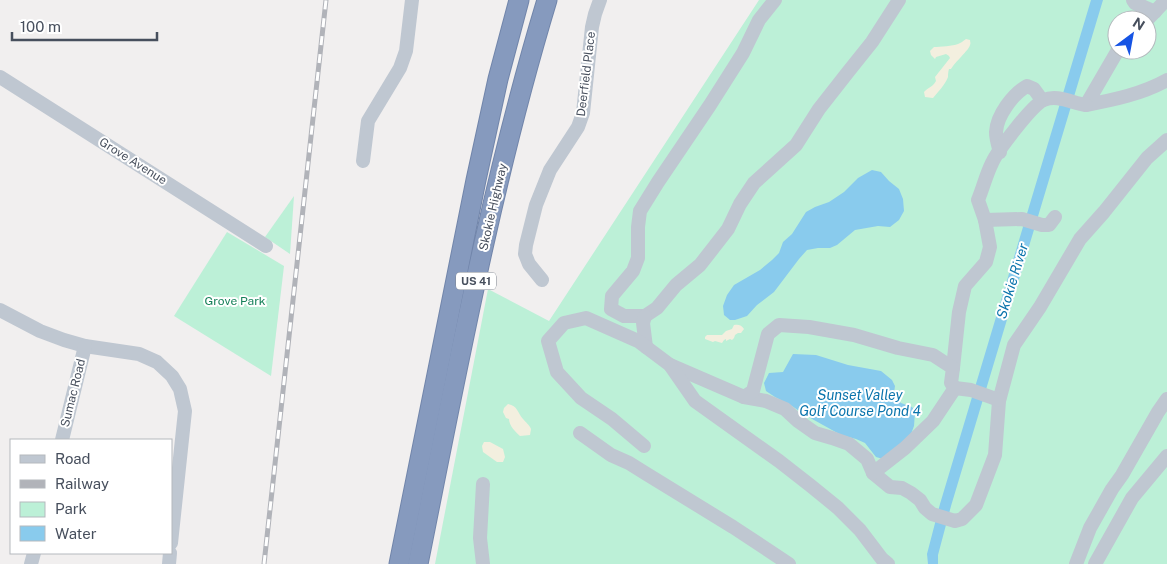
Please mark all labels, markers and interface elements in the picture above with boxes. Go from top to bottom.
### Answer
scale bar [12,10,158,42]
north arrow [1107,10,1157,60]
text: N [1130,14,1148,34]
text: 100 m [20,18,61,35]
street label: Deerfield Place [574,31,598,117]
street label: Grove Avenue [97,135,169,187]
street label: Skokie Highway [476,161,510,252]
water label: Skokie River [993,241,1031,321]
road number: US 41 [456,272,496,290]
park label: Grove Park [204,294,266,308]
street label: Sumac Road [58,357,88,429]
water label: Sunset Valley Golf Course Pond 4 [799,387,921,419]
legend [10,439,172,554]
text: Road [55,450,91,467]
text: Railway [55,475,109,492]
text: Park [55,500,87,517]
text: Water [55,525,97,542]

